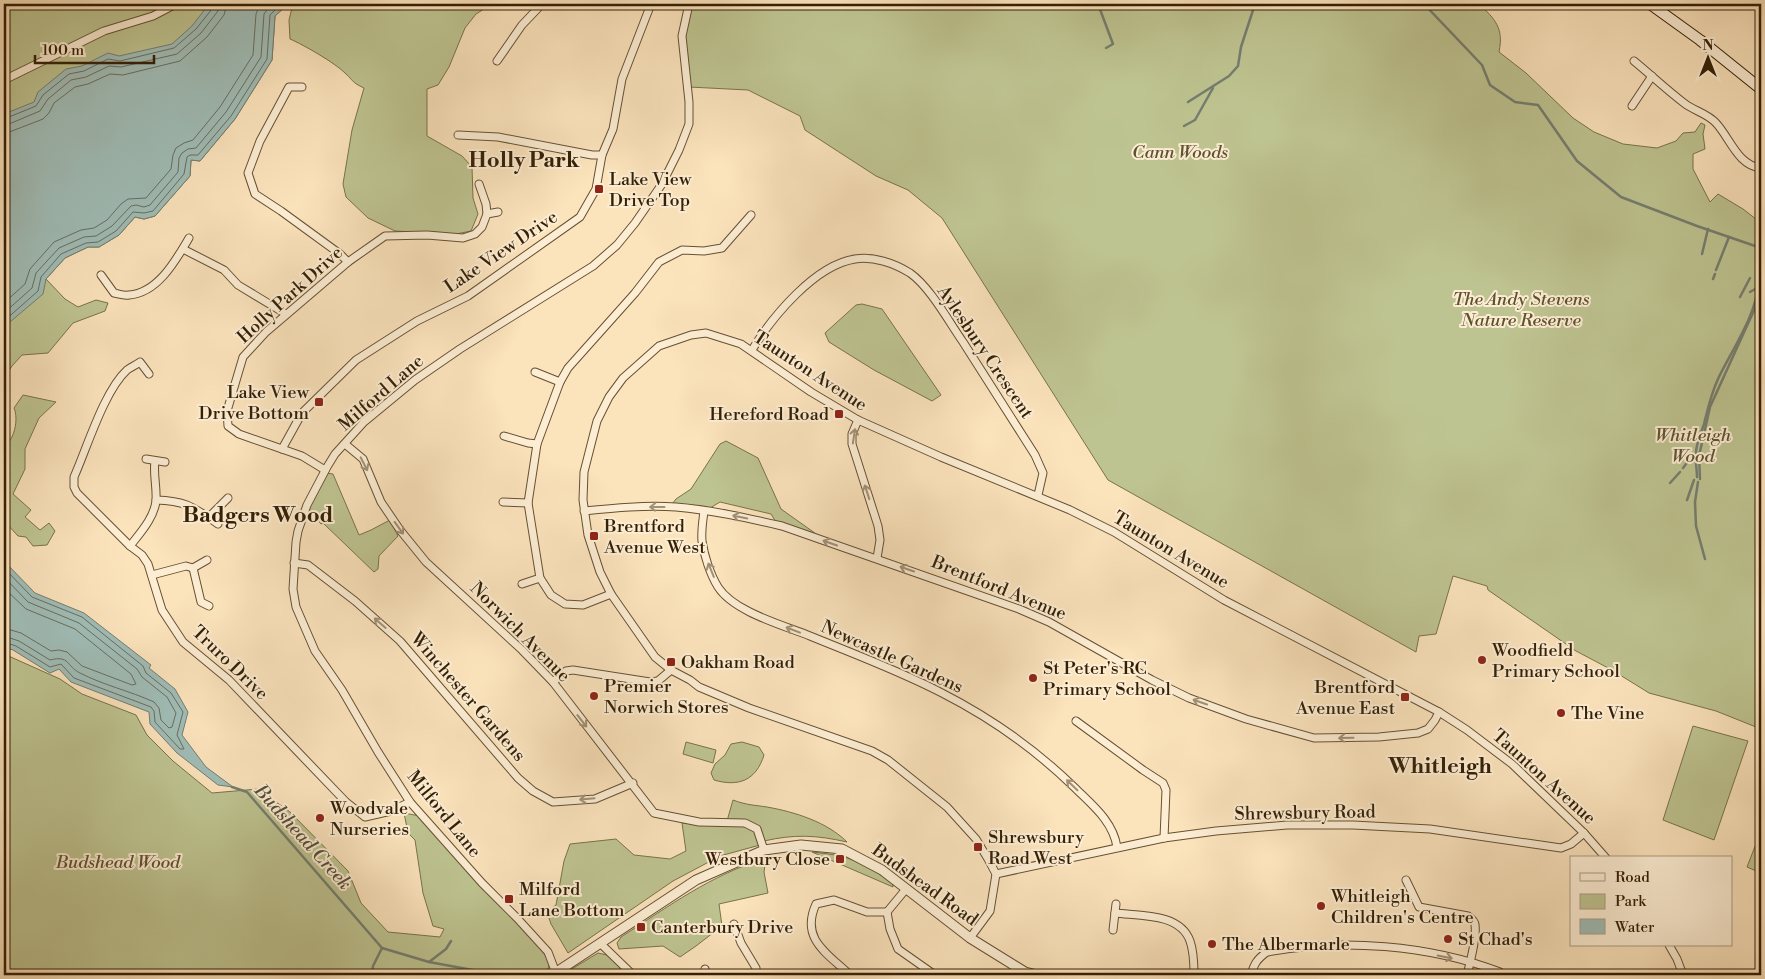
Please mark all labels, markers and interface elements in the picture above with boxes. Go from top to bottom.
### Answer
scale bar [35,32,154,64]
north arrow [1682,32,1732,82]
text: N [1702,37,1714,55]
text: 100 m [42,41,84,60]
park label: Cann Woods [1132,141,1228,164]
district label: Holly Park [469,147,580,174]
place label: Lake View Drive Top [609,168,692,212]
marker: Lake View Drive Top [593,183,605,195]
street label: Lake View Drive [440,206,562,298]
street label: Holly Park Drive [232,241,348,349]
street label: Aylesbury Crescent [931,280,1039,424]
park label: The Andy Stevens Nature Reserve [1453,288,1590,332]
street label: Taunton Avenue [748,325,872,417]
street label: Milford Lane [334,350,428,436]
place label: Lake View Drive Bottom [198,381,310,425]
marker: Lake View Drive Bottom [313,396,325,408]
place label: Hereford Road [709,403,830,426]
marker: Hereford Road [833,408,845,420]
park label: Whitleigh Wood [1655,424,1732,468]
one-way arrow [849,429,859,445]
one-way arrow [360,457,370,472]
one-way arrow [861,485,871,501]
district label: Badgers Wood [182,502,334,529]
one-way arrow [649,502,666,512]
street label: Taunton Avenue [1109,506,1233,594]
one-way arrow [733,512,749,521]
place label: Brentford Avenue West [603,515,706,559]
one-way arrow [394,521,404,535]
marker: Brentford Avenue West [588,530,600,542]
one-way arrow [823,537,839,547]
street label: Brentford Avenue [927,550,1070,626]
one-way arrow [705,563,715,578]
one-way arrow [900,564,916,573]
street label: Norwich Avenue [465,577,575,687]
street label: Newcastle Gardens [817,615,967,699]
one-way arrow [373,617,386,628]
street label: Truro Drive [187,621,273,705]
one-way arrow [786,625,802,634]
street label: Winchester Gardens [405,627,531,766]
place label: Woodfield Primary School [1491,639,1620,683]
place label: Oakham Road [681,651,795,674]
marker: Woodfield Primary School [1476,654,1488,666]
marker: Oakham Road [665,656,677,668]
place label: St Peter's RC Primary School [1043,657,1171,701]
marker: St Peter's RC Primary School [1027,672,1039,684]
place label: Premier Norwich Stores [604,675,729,719]
place label: Brentford Avenue East [1295,676,1396,720]
marker: Premier Norwich Stores [588,690,600,702]
marker: Brentford Avenue East [1399,691,1411,703]
one-way arrow [1193,697,1209,706]
place label: The Vine [1571,702,1644,725]
marker: The Vine [1555,707,1567,719]
one-way arrow [577,714,588,727]
street label: Taunton Avenue [1487,724,1601,830]
one-way arrow [1338,733,1354,742]
district label: Whitleigh [1387,753,1492,780]
street label: Milford Lane [402,766,486,862]
water label: Budshead Creek [248,778,357,895]
one-way arrow [1065,779,1078,791]
one-way arrow [580,794,596,804]
place label: Woodvale Nurseries [329,797,409,841]
street label: Shrewsbury Road [1234,800,1377,826]
marker: Woodvale Nurseries [314,812,326,824]
place label: Shrewsbury Road West [988,826,1084,870]
street label: Budshead Road [867,838,983,932]
marker: Shrewsbury Road West [972,841,984,853]
place label: Westbury Close [704,848,830,871]
park label: Budshead Wood [55,851,181,874]
marker: Westbury Close [834,853,846,865]
legend [1570,856,1732,946]
text: Road [1615,868,1650,887]
place label: Milford Lane Bottom [519,878,625,922]
place label: Whitleigh Children's Centre [1330,885,1474,929]
text: Park [1615,892,1647,911]
marker: Milford Lane Bottom [503,893,515,905]
marker: Whitleigh Children's Centre [1315,900,1327,912]
place label: Canterbury Drive [651,916,793,939]
text: Water [1614,918,1655,937]
marker: Canterbury Drive [635,921,647,933]
place label: St Chad's [1458,928,1533,951]
place label: The Albermarle [1222,933,1350,956]
marker: St Chad's [1442,933,1454,945]
marker: The Albermarle [1206,938,1218,950]
one-way arrow [1437,952,1453,962]

